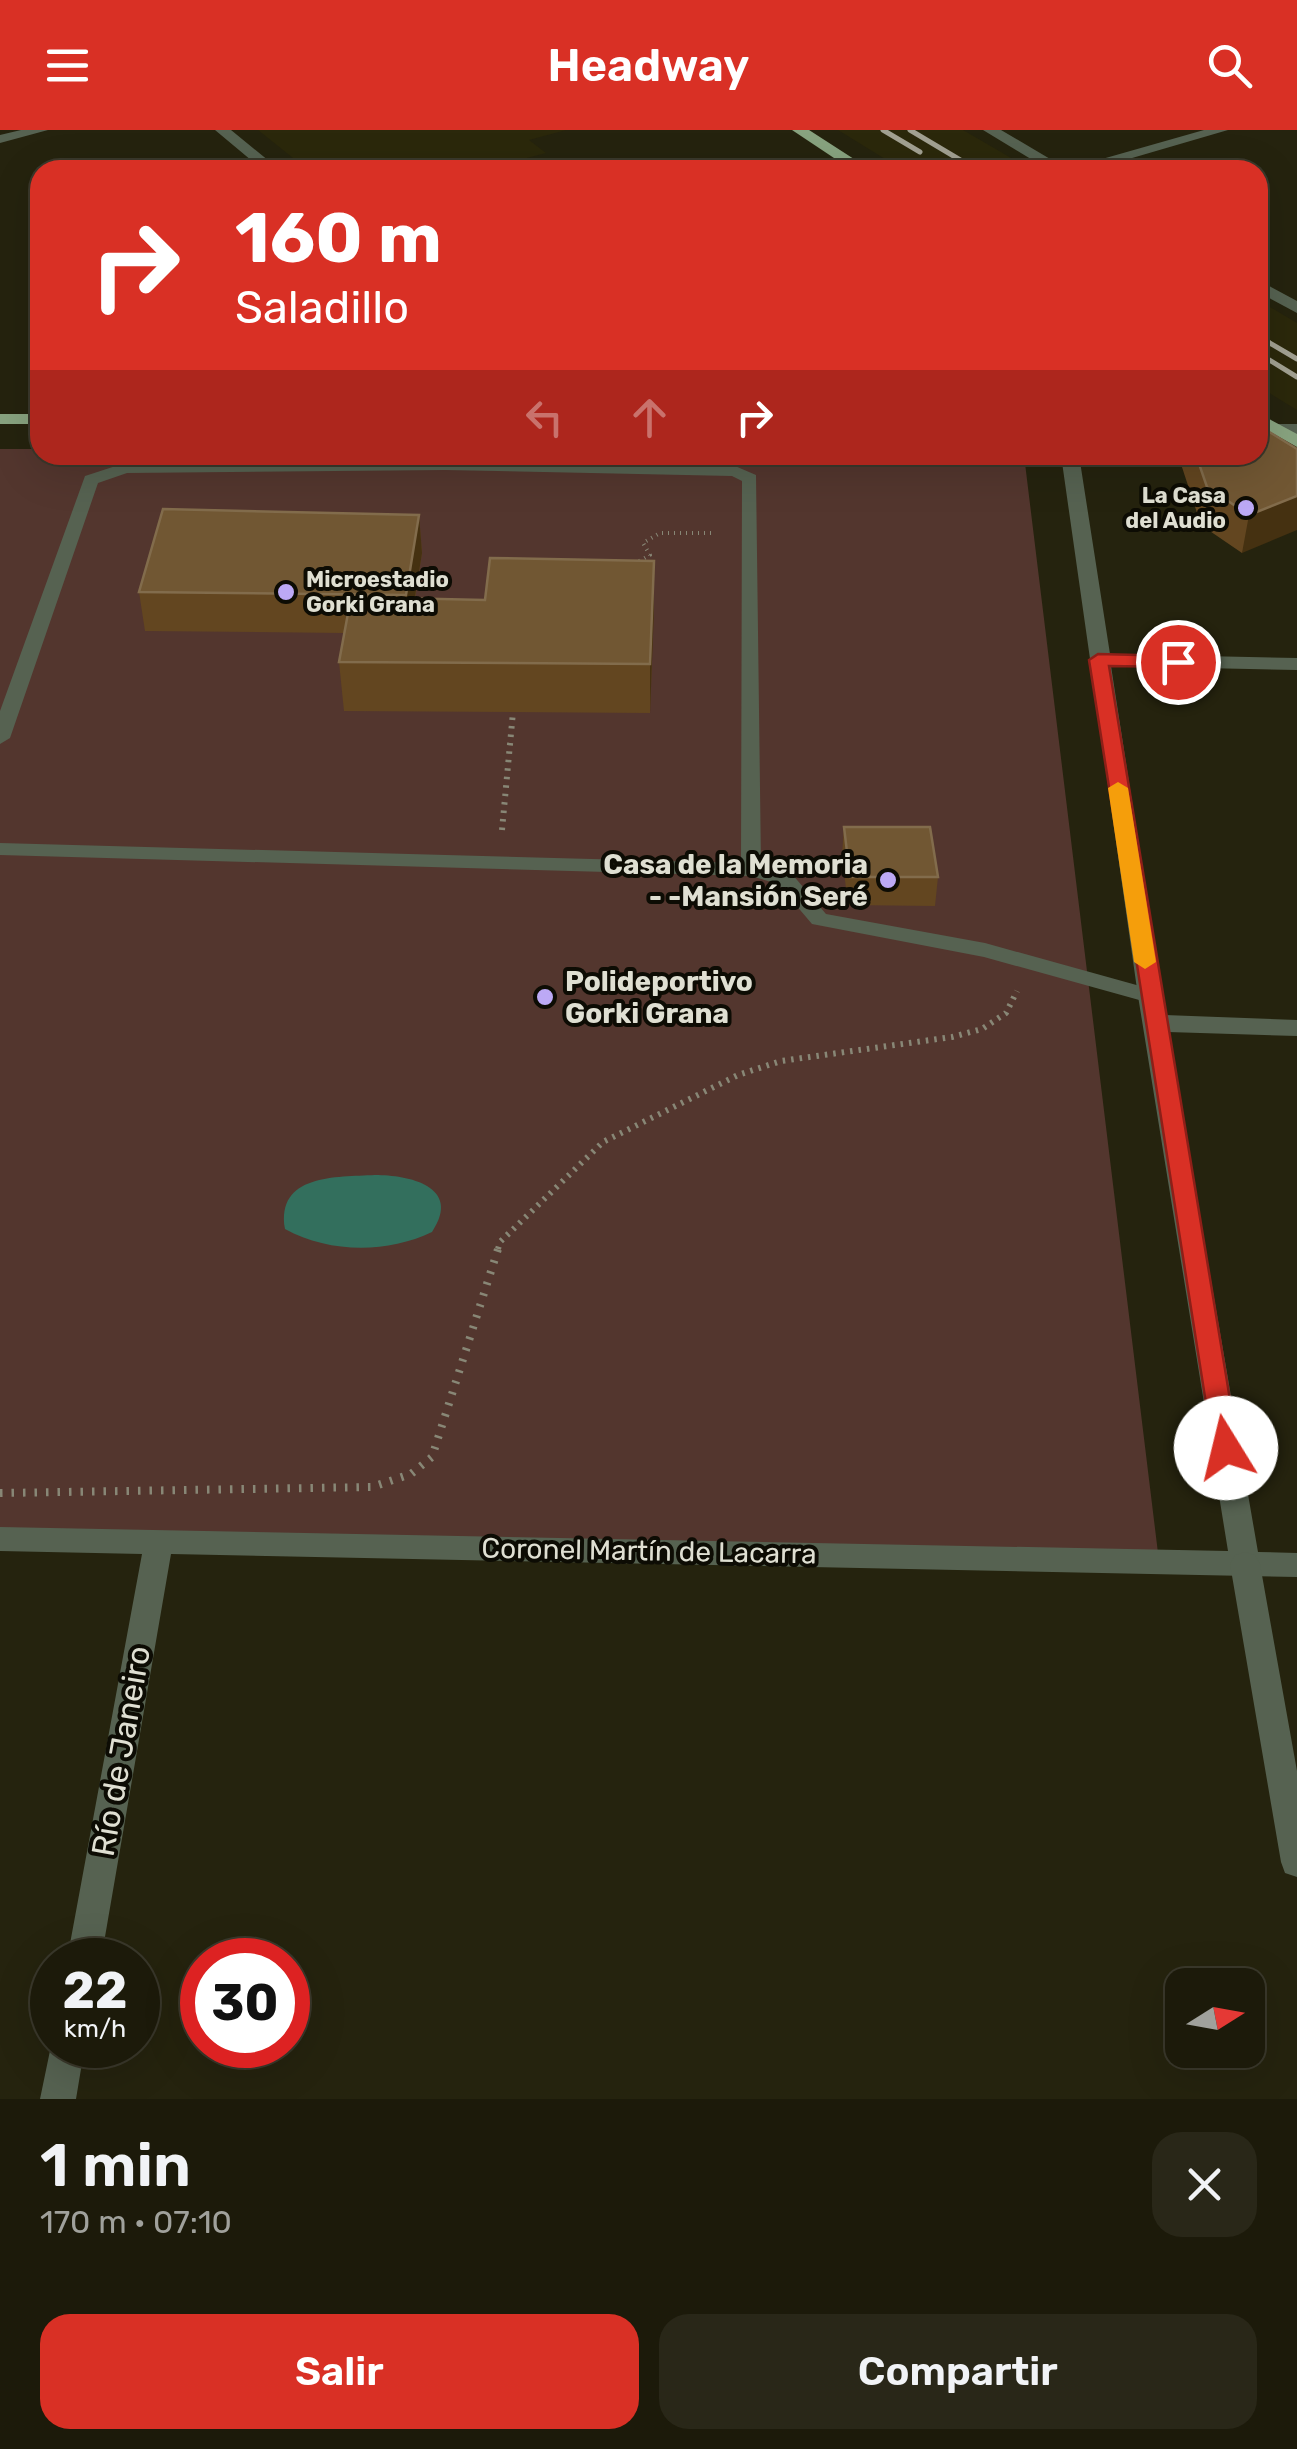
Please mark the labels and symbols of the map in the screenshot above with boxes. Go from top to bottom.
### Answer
place label: La Casa del Audio [1125,482,1226,534]
marker: La Casa del Audio [1235,497,1257,519]
place label: Microestadio Gorki Grana [306,566,449,618]
marker: Microestadio Gorki Grana [275,581,297,603]
pin [1136,620,1221,705]
place label: Casa de la Memoria - -Mansión Seré [603,848,868,913]
marker: Casa de la Memoria - -Mansión Seré [877,869,899,891]
place label: Polideportivo Gorki Grana [565,965,753,1030]
marker: Polideportivo Gorki Grana [534,986,556,1008]
position arrow [1174,1396,1278,1500]
street label: Coronel Martín de Lacarra [481,1532,817,1570]
street label: Río de Janeiro [84,1643,158,1859]
speed limit sign: 30 [180,1938,310,2068]
north arrow [1165,1968,1265,2068]

